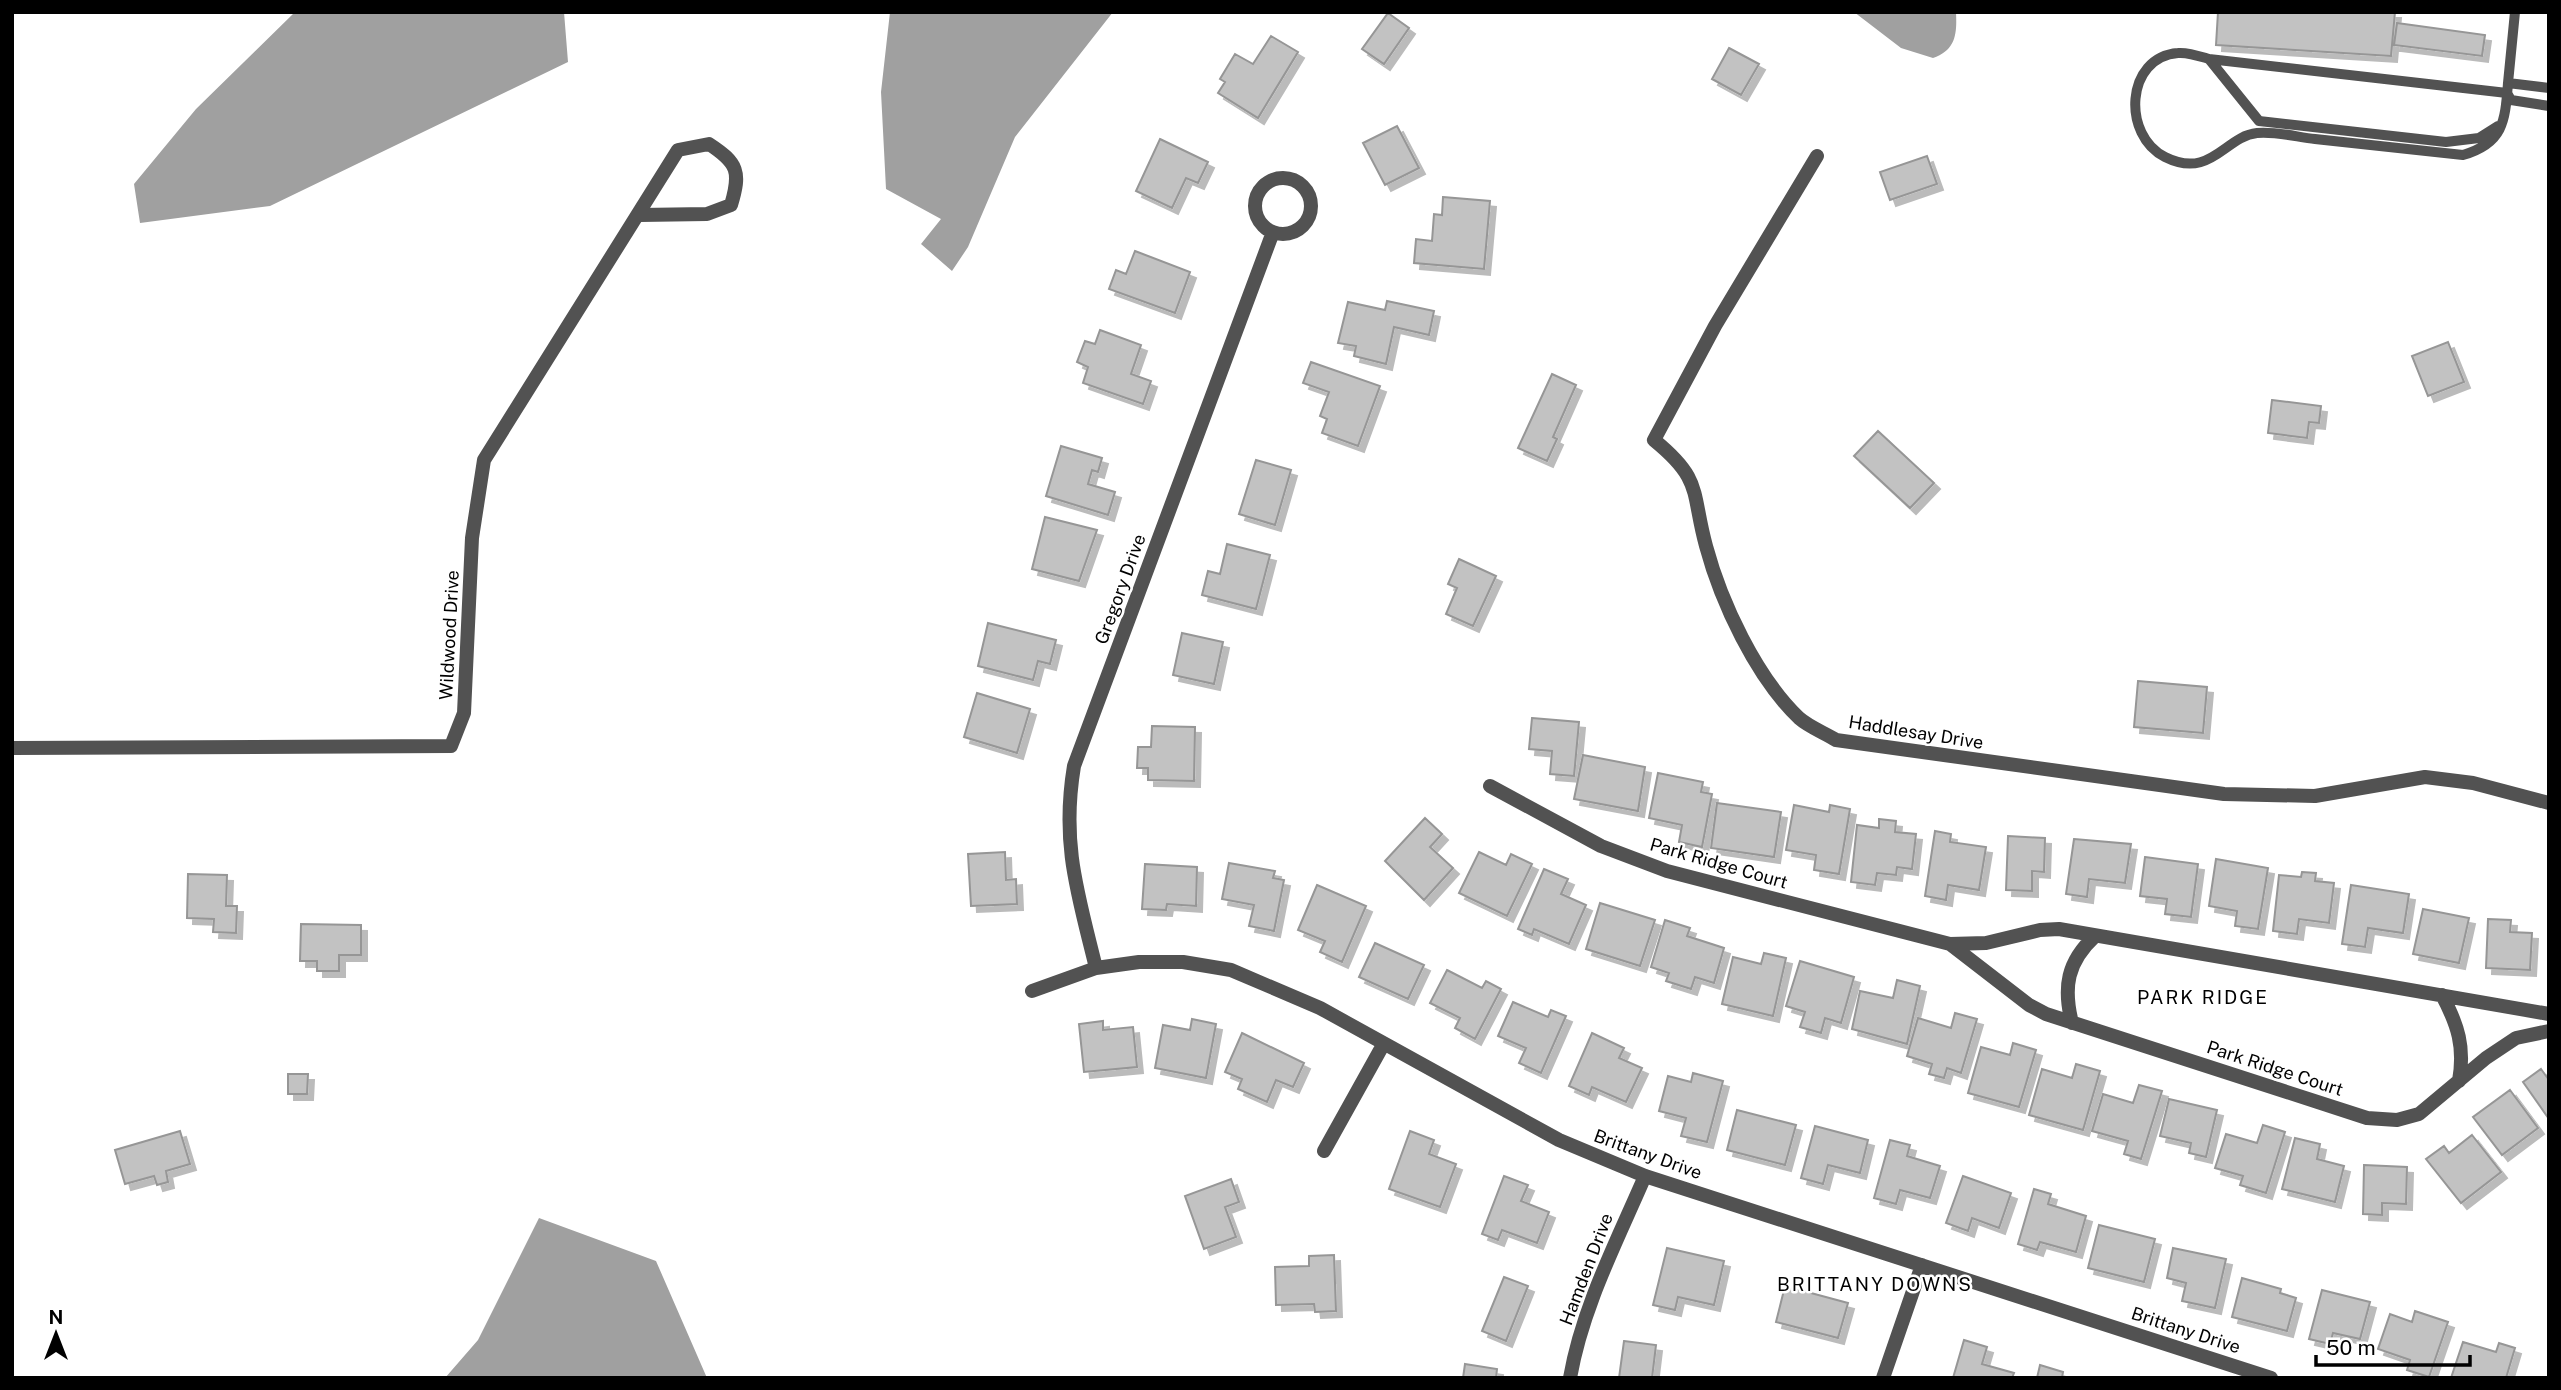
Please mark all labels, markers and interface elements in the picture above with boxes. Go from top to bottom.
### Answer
street label: Gregory Drive [1090,531,1150,647]
street label: Wildwood Drive [435,570,463,700]
street label: Haddlesay Drive [1847,711,1985,753]
street label: Park Ridge Court [1648,833,1790,893]
district label: PARK RIDGE [2137,986,2269,1008]
street label: Park Ridge Court [2204,1036,2346,1100]
street label: Brittany Drive [1591,1125,1705,1183]
street label: Hamden Drive [1555,1210,1617,1328]
district label: BRITTANY DOWNS [1777,1273,1973,1295]
north arrow [21,1299,91,1369]
street label: Brittany Drive [2129,1302,2243,1358]
text: N [49,1306,63,1328]
scale bar [2316,1324,2470,1368]
text: 50 m [2326,1335,2376,1360]

